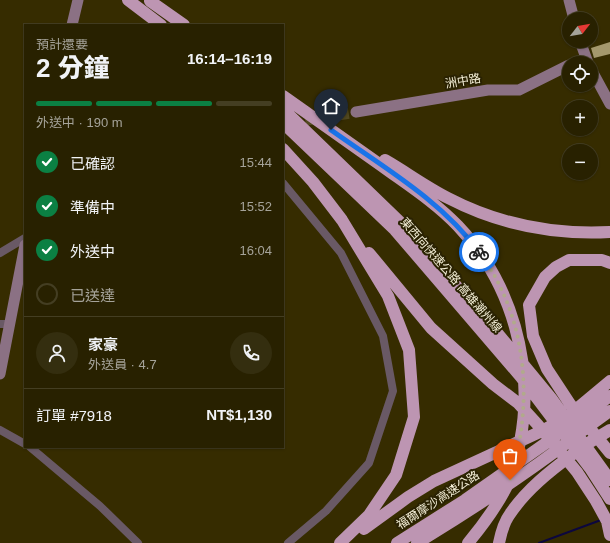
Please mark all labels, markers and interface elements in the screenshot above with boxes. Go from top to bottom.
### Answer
north arrow [562,12,598,48]
map controls [562,12,598,180]
text: 預計還要 [36,37,88,52]
text: 16:14–16:19 [187,50,272,67]
text: 2 分鐘 [36,53,110,83]
button: locate [562,56,598,92]
street label: 洲中路 [444,71,482,91]
pin [314,89,348,130]
icon: home [320,95,342,117]
button: + [562,100,598,136]
text: 外送中 · 190 m [36,115,123,130]
button: − [562,144,598,180]
icon: check [36,151,58,173]
text: 已確認 [70,155,115,172]
text: 15:44 [239,155,272,170]
icon: check [36,195,58,217]
text: 準備中 [70,199,115,216]
text: 15:52 [239,199,272,214]
street label: 東西向快速公路 高雄潮州線 [397,215,505,335]
courier [459,232,499,272]
icon: check [36,239,58,261]
icon: bike [468,241,490,263]
text: 外送中 [70,243,115,260]
text: 16:04 [239,243,272,258]
text: 已送達 [70,287,115,304]
button: person [36,332,78,374]
button: phone [230,332,272,374]
text: 家豪 [88,336,118,353]
text: 外送員 · 4.7 [88,357,157,372]
text: NT$1,130 [206,406,272,423]
text: 訂單 #7918 [36,407,112,424]
pin [493,439,527,480]
icon: bag [499,445,521,467]
street label: 福爾摩沙高速公路 [394,468,482,532]

